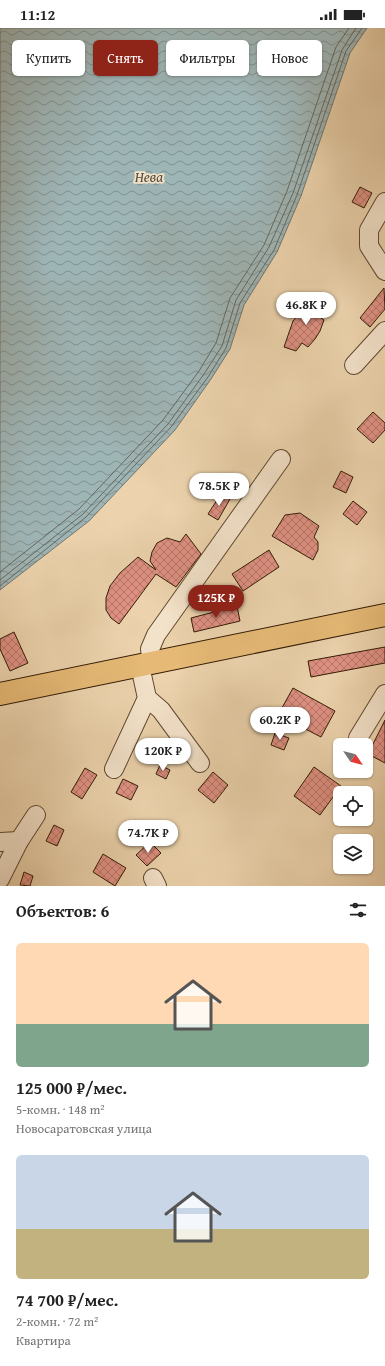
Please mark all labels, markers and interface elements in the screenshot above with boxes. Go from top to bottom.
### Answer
text: 11:12 [20,4,55,25]
chip: Купить [12,40,85,76]
chip: Снять [93,40,158,76]
chip: Фильтры [166,40,249,76]
chip: Новое [257,40,322,76]
water label: Нева [135,166,163,187]
pin: 46.8K ₽ [269,292,343,326]
text: 46.8K ₽ [285,295,327,314]
pin: 78.5K ₽ [182,473,256,507]
text: 78.5K ₽ [198,476,240,495]
pin: 125K ₽ [183,585,249,619]
text: 125K ₽ [197,588,235,607]
pin: 60.2K ₽ [243,707,317,741]
text: 60.2K ₽ [259,710,301,729]
pin: 120K ₽ [130,738,196,772]
north arrow [333,738,373,778]
map controls [333,738,373,874]
text: 120K ₽ [144,741,182,760]
button: locate [333,786,373,826]
pin: 74.7K ₽ [111,820,185,854]
text: 74.7K ₽ [127,823,169,842]
button: layers [333,834,373,874]
text: Объектов: 6 [16,898,109,923]
icon: filters [347,899,369,921]
icon: home [157,969,229,1041]
text: 125 000 ₽/мес. [16,1075,127,1100]
text: 5-комн. · 148 m² [16,1100,105,1119]
text: Новосаратовская улица [16,1119,152,1138]
icon: home [157,1181,229,1253]
text: 74 700 ₽/мес. [16,1287,118,1312]
text: 2-комн. · 72 m² [16,1312,98,1331]
text: Квартира [16,1331,71,1350]

